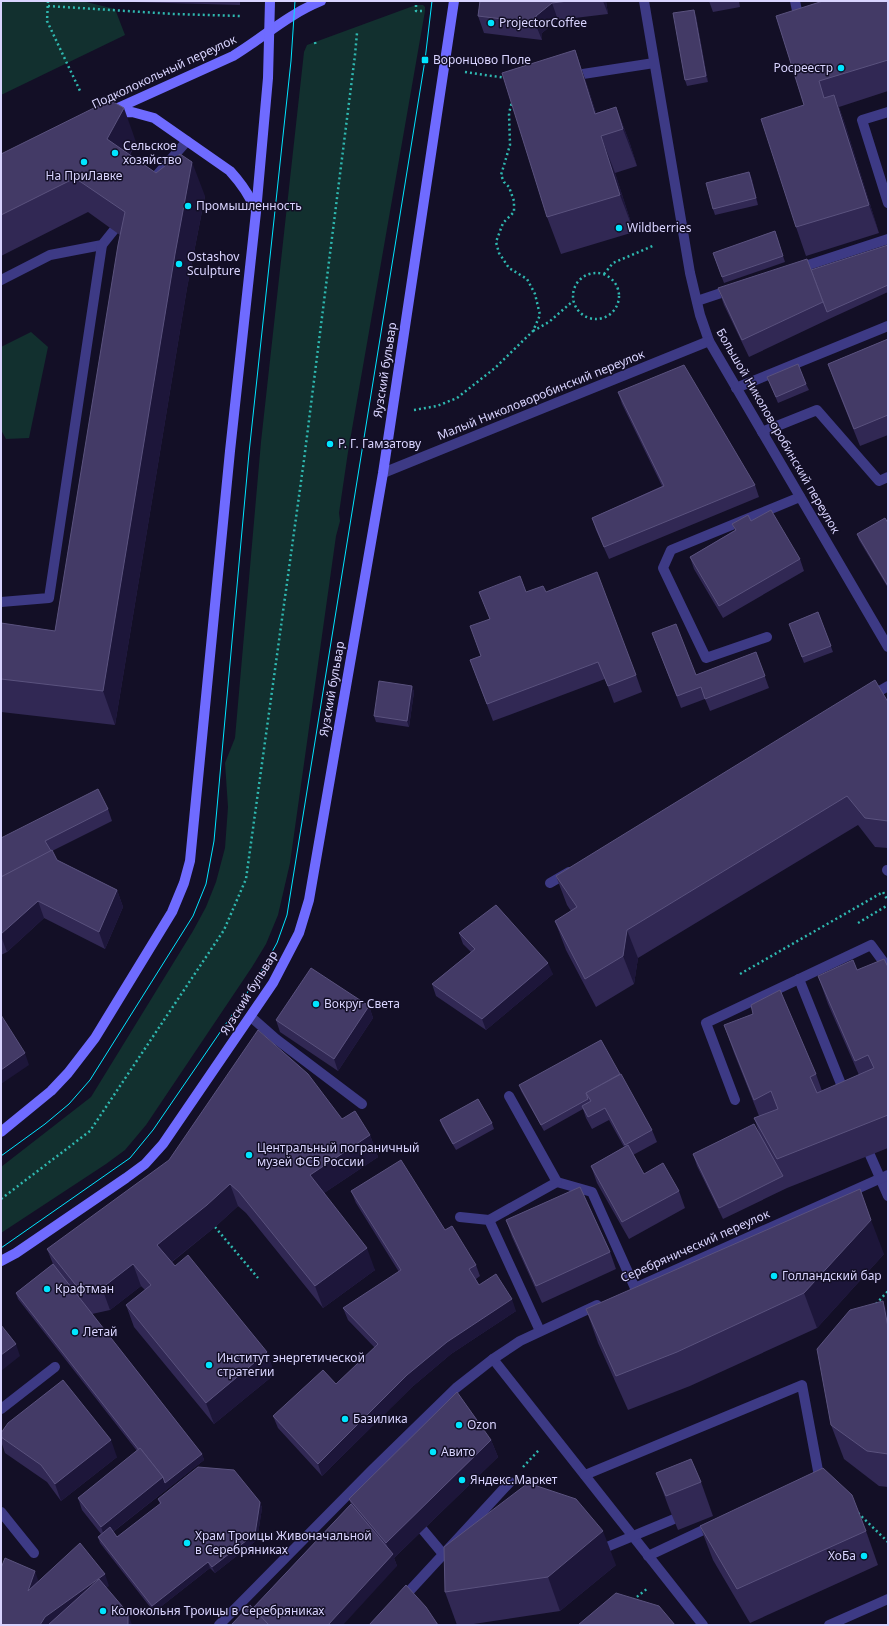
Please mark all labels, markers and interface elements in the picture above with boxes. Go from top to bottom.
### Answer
place label: ProjectorCoffee [499,14,587,31]
marker: ProjectorCoffee [486,18,496,28]
street label: Подколокольный переулок [89,30,239,113]
place label: Воронцово Поле [433,51,531,68]
marker: Воронцово Поле [420,55,430,65]
place label: Росреестр [774,59,833,76]
marker: Росреестр [836,63,846,73]
place label: Сельское хозяйство [123,137,182,168]
marker: Сельское хозяйство [110,148,120,158]
marker: На ПриЛавке [79,157,89,167]
place label: На ПриЛавке [46,167,123,184]
place label: Промышленность [196,197,302,214]
marker: Промышленность [183,201,193,211]
place label: Wildberries [627,219,692,236]
marker: Wildberries [614,223,624,233]
place label: Ostashov Sculpture [187,248,241,279]
marker: Ostashov Sculpture [174,259,184,269]
street label: Яузский бульвар [369,321,400,419]
street label: Большой Николоворобинский переулок [712,325,845,537]
street label: Малый Николоворобинский переулок [435,345,648,444]
place label: Р. Г. Гамзатову [338,435,422,452]
marker: Р. Г. Гамзатову [325,439,335,449]
street label: Яузский бульвар [315,640,348,738]
street label: Яузский бульвар [216,947,281,1038]
place label: Вокруг Света [324,995,400,1012]
marker: Вокруг Света [311,999,321,1009]
place label: Центральный пограничный музей ФСБ России [257,1139,419,1170]
marker: Центральный пограничный музей ФСБ России [244,1150,254,1160]
street label: Серебрянический переулок [617,1205,773,1286]
place label: Голландский бар [782,1267,882,1284]
marker: Голландский бар [769,1271,779,1281]
place label: Крафтман [55,1280,114,1297]
marker: Крафтман [42,1284,52,1294]
place label: Летай [83,1323,118,1340]
marker: Летай [70,1327,80,1337]
place label: Институт энергетической стратегии [217,1349,365,1380]
marker: Институт энергетической стратегии [204,1360,214,1370]
place label: Базилика [353,1410,408,1427]
marker: Базилика [340,1414,350,1424]
place label: Ozon [467,1416,497,1433]
marker: Ozon [454,1420,464,1430]
place label: Авито [441,1443,475,1460]
marker: Авито [428,1447,438,1457]
place label: Яндекс.Маркет [470,1471,558,1488]
marker: Яндекс.Маркет [457,1475,467,1485]
place label: Храм Троицы Живоначальной в Серебряниках [195,1527,372,1558]
marker: Храм Троицы Живоначальной в Серебряниках [182,1538,192,1548]
place label: ХоБа [828,1547,856,1564]
marker: ХоБа [859,1551,869,1561]
place label: Колокольня Троицы в Серебряниках [111,1602,325,1619]
marker: Колокольня Троицы в Серебряниках [98,1606,108,1616]

